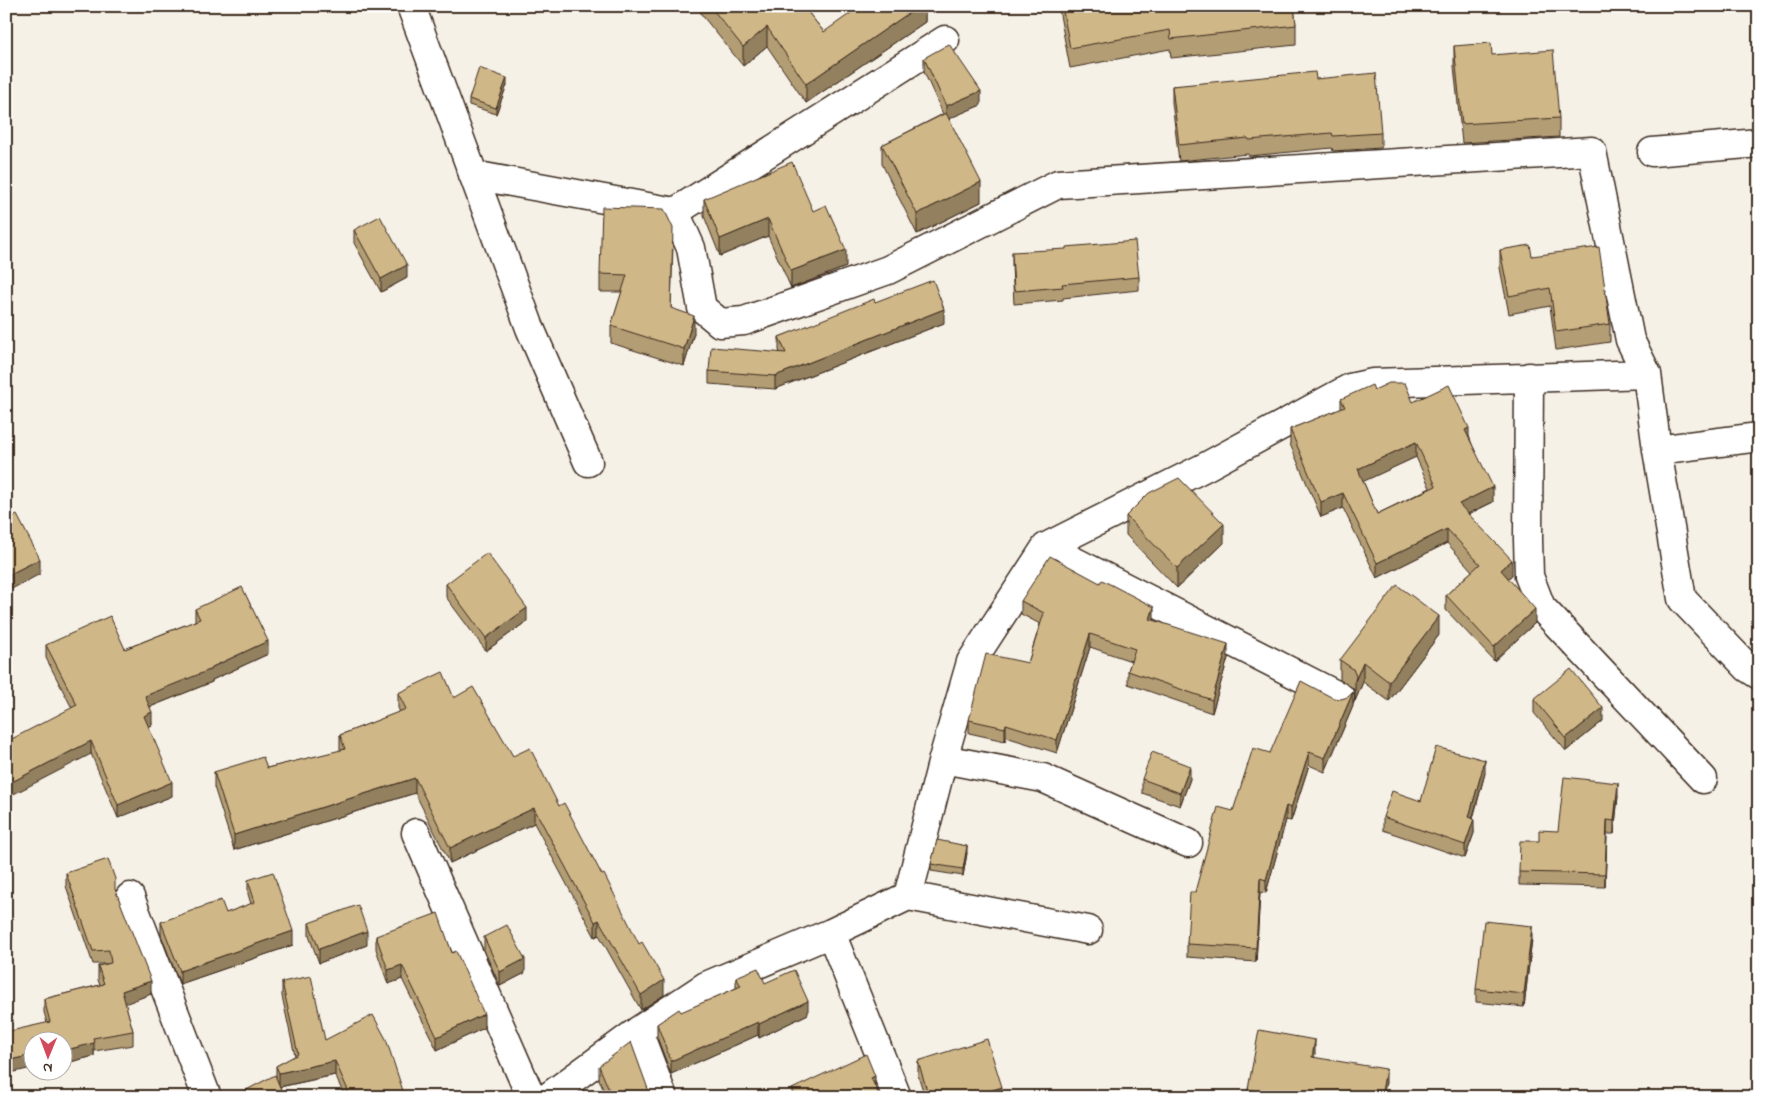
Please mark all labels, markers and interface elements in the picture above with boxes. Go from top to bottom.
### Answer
north arrow [22,1030,72,1080]
text: N [43,1057,53,1078]

